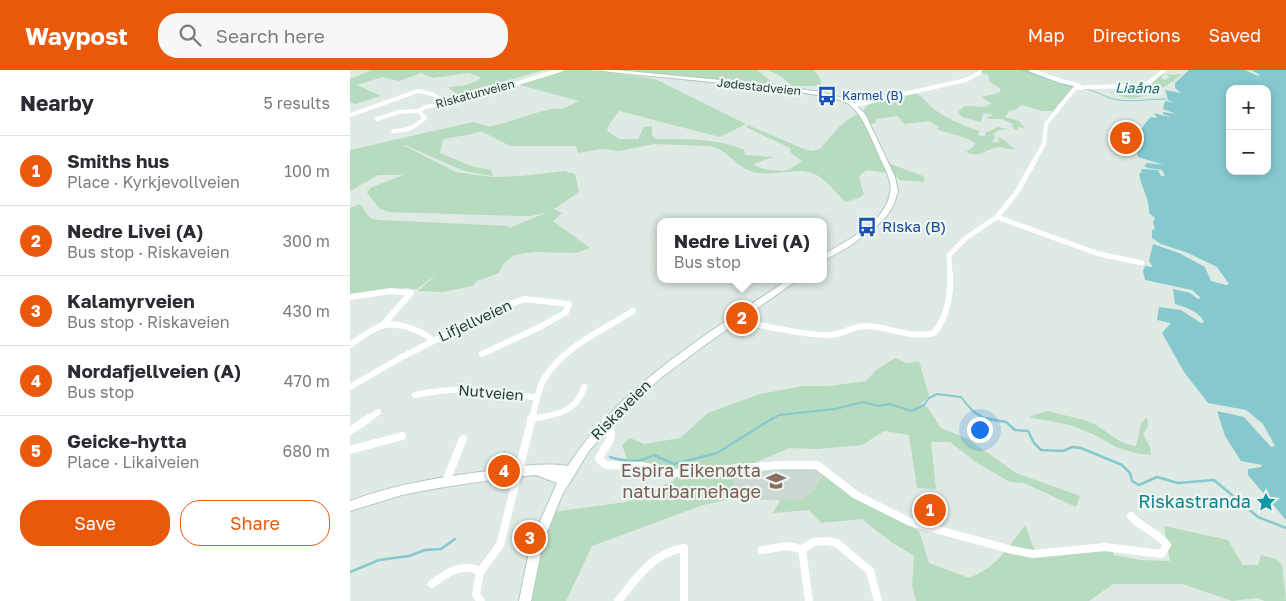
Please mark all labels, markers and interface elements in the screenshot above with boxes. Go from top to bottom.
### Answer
search box [158,13,508,58]
text: Waypost [25,21,128,50]
icon: search [176,21,204,49]
text: Search here [216,24,325,47]
text: Map [1028,24,1064,46]
text: Directions [1092,24,1180,46]
text: Saved [1208,24,1261,46]
street label: Jødestadveien [716,75,802,98]
street label: Riskatunveien [434,76,516,111]
water label: Liaåna [1115,79,1160,96]
bus stop icon: Karmel (B) [816,85,838,107]
map controls [1226,85,1271,175]
button: + [1226,85,1271,130]
place label: Karmel (B) [842,88,903,103]
text: Nearby [20,90,94,116]
text: 5 results [264,93,330,113]
pin: 5 [1110,119,1142,157]
button: − [1226,130,1271,175]
text: Smiths hus [67,149,170,172]
text: 1 [32,161,40,181]
text: 100 m [284,161,330,181]
text: Place · Kyrkjevollveien [67,172,240,192]
bus stop icon: Riska (B) [856,216,878,238]
place label: Riska (B) [882,217,946,235]
popup [657,218,827,283]
text: Nedre Livei (A) [67,219,204,242]
text: Nedre Livei (A) [674,229,810,252]
text: 2 [31,231,41,251]
text: 300 m [283,231,330,251]
text: Bus stop · Riskaveien [67,242,230,262]
text: Bus stop [674,252,741,272]
text: Kalamyrveien [67,289,195,312]
street label: Lifjellveien [435,295,514,345]
pin: 2 [726,299,758,337]
text: 3 [31,301,41,321]
text: 430 m [283,301,330,321]
text: Bus stop · Riskaveien [67,312,230,332]
text: Nordafjellveien (A) [67,359,241,382]
text: 4 [31,371,41,391]
text: 470 m [284,371,330,391]
street label: Riskaveien [587,376,654,443]
street label: Nutveien [458,380,525,404]
text: Bus stop [67,382,134,402]
your location [967,417,993,443]
text: Geicke-hytta [67,429,186,452]
text: 5 [31,441,41,461]
text: 680 m [282,441,330,461]
text: Place · Likaiveien [67,452,199,472]
pin: 4 [488,452,520,490]
place label: Espira Eikenøtta naturbarnehage [621,459,761,502]
school or university icon: Espira Eikenøtta naturbarnehage [765,470,787,492]
place label: Riskastranda [1138,490,1251,512]
pin: 1 [914,491,946,529]
place icon: Riskastranda [1255,491,1277,513]
button: Save [20,500,170,546]
button: Share [180,500,330,546]
pin: 3 [514,519,546,557]

